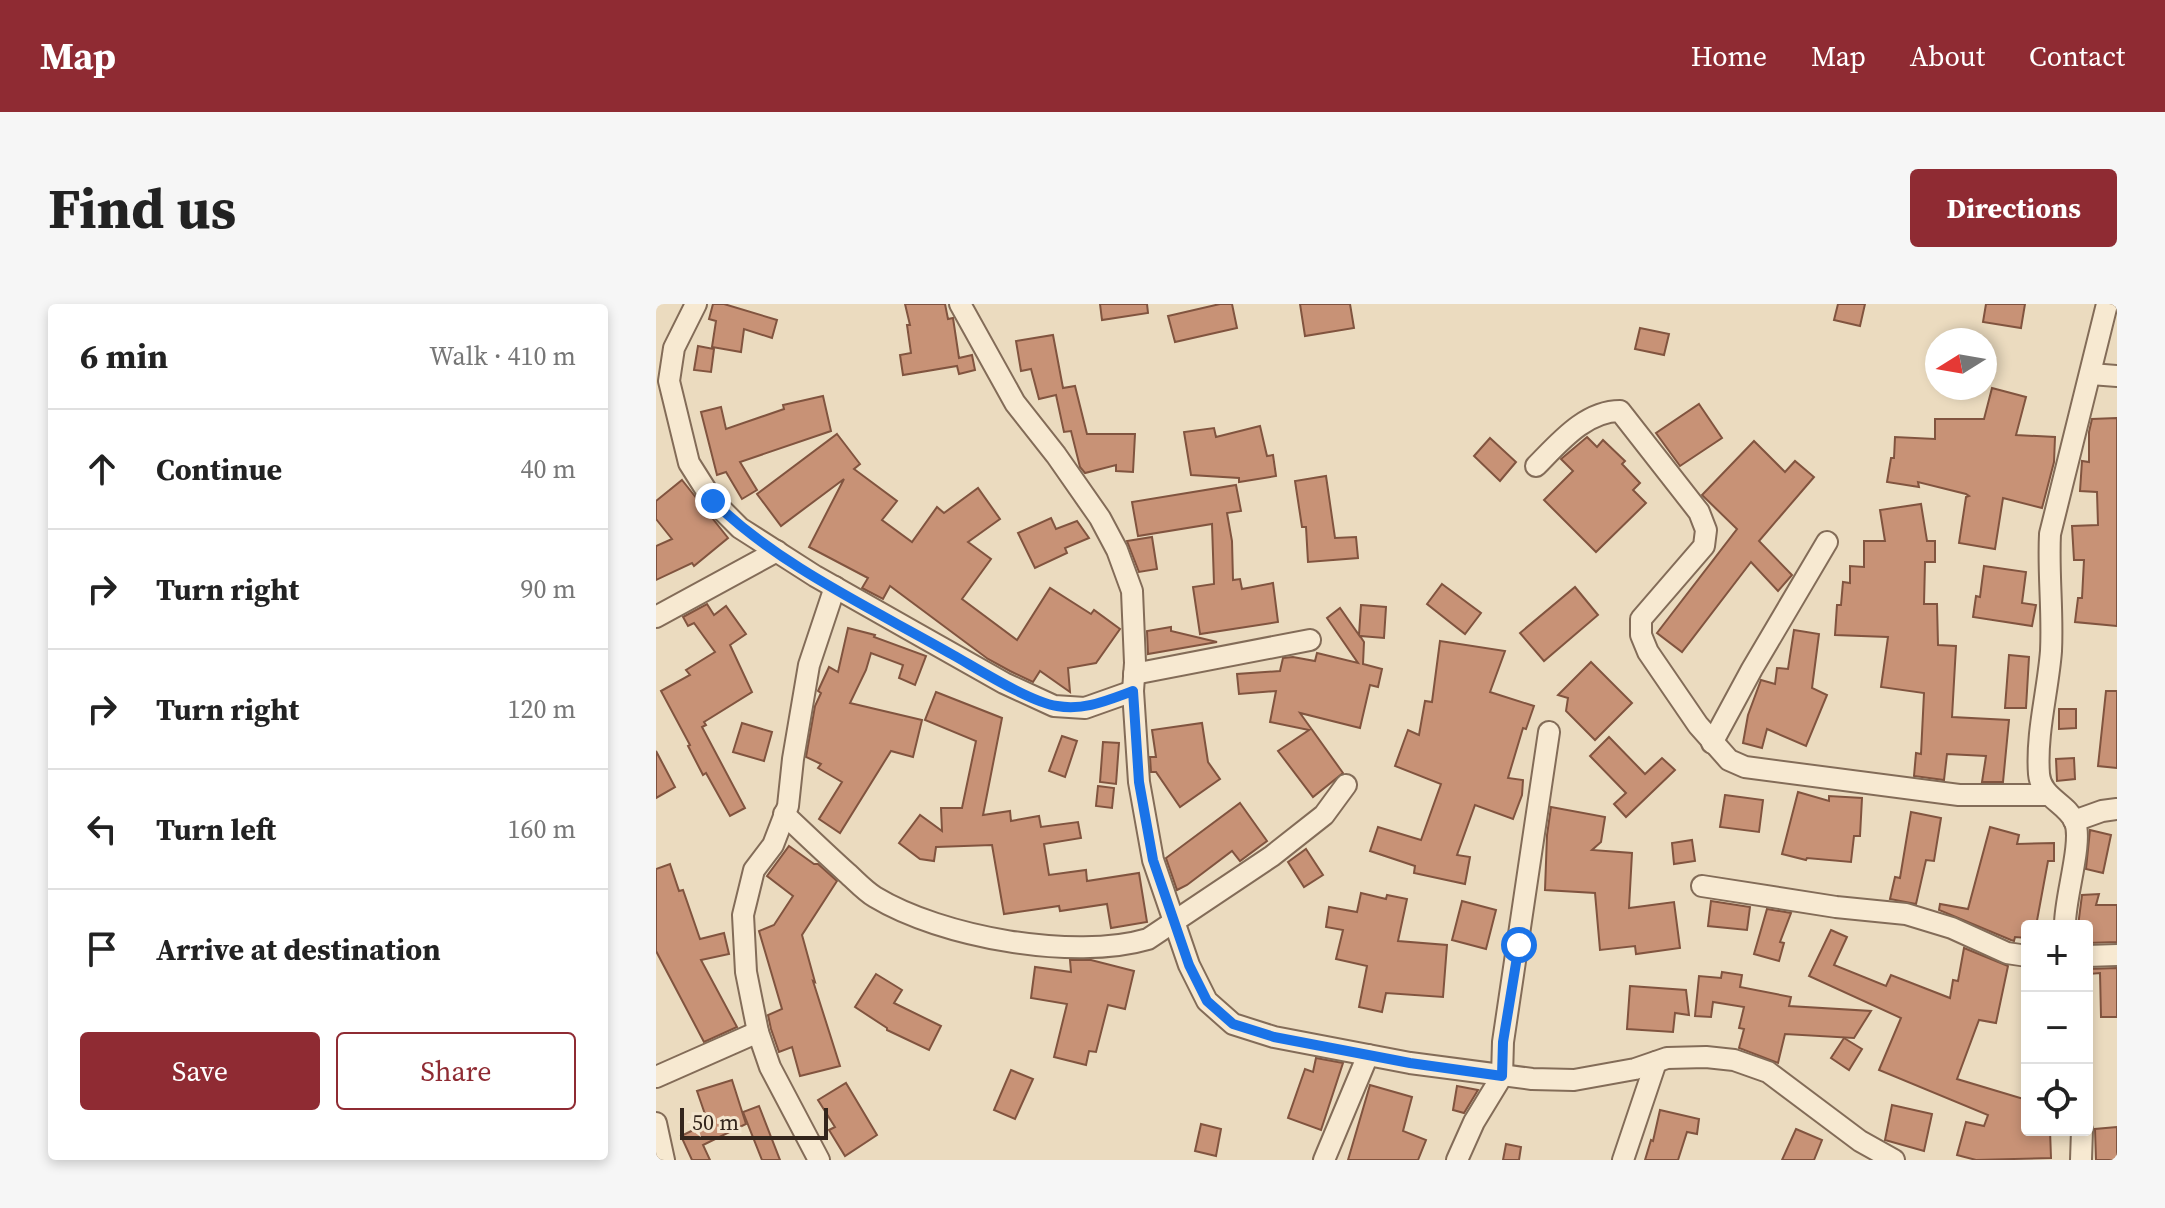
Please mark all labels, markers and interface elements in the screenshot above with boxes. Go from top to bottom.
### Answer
text: Map [40,30,116,82]
text: Home [1691,37,1767,75]
text: Map [1811,37,1866,75]
text: About [1910,37,1985,75]
text: Contact [2029,37,2125,75]
button: Directions [1910,169,2117,247]
text: Find us [48,170,236,247]
north arrow [1925,328,1997,400]
text: 6 min [80,333,168,379]
text: Walk · 410 m [429,338,576,374]
icon: ahead [80,447,124,491]
text: Continue [156,449,282,490]
text: 40 m [521,451,576,487]
route end [695,483,731,519]
icon: right [80,567,124,611]
text: Turn right [156,569,299,610]
text: 90 m [521,571,576,607]
icon: right [80,687,124,731]
text: Turn right [156,689,299,730]
text: 120 m [508,691,576,727]
icon: left [80,807,124,851]
text: Turn left [156,809,276,850]
text: 160 m [508,811,576,847]
map controls [2021,920,2093,1136]
button: + [2021,920,2093,992]
icon: arrive [80,927,124,971]
route start [1501,927,1537,963]
text: Arrive at destination [156,929,441,970]
button: − [2021,992,2093,1064]
button: Save [80,1032,320,1110]
button: Share [336,1032,576,1110]
button: locate [2021,1064,2093,1136]
scale bar [680,1104,828,1140]
text: 50 m [692,1107,739,1137]

